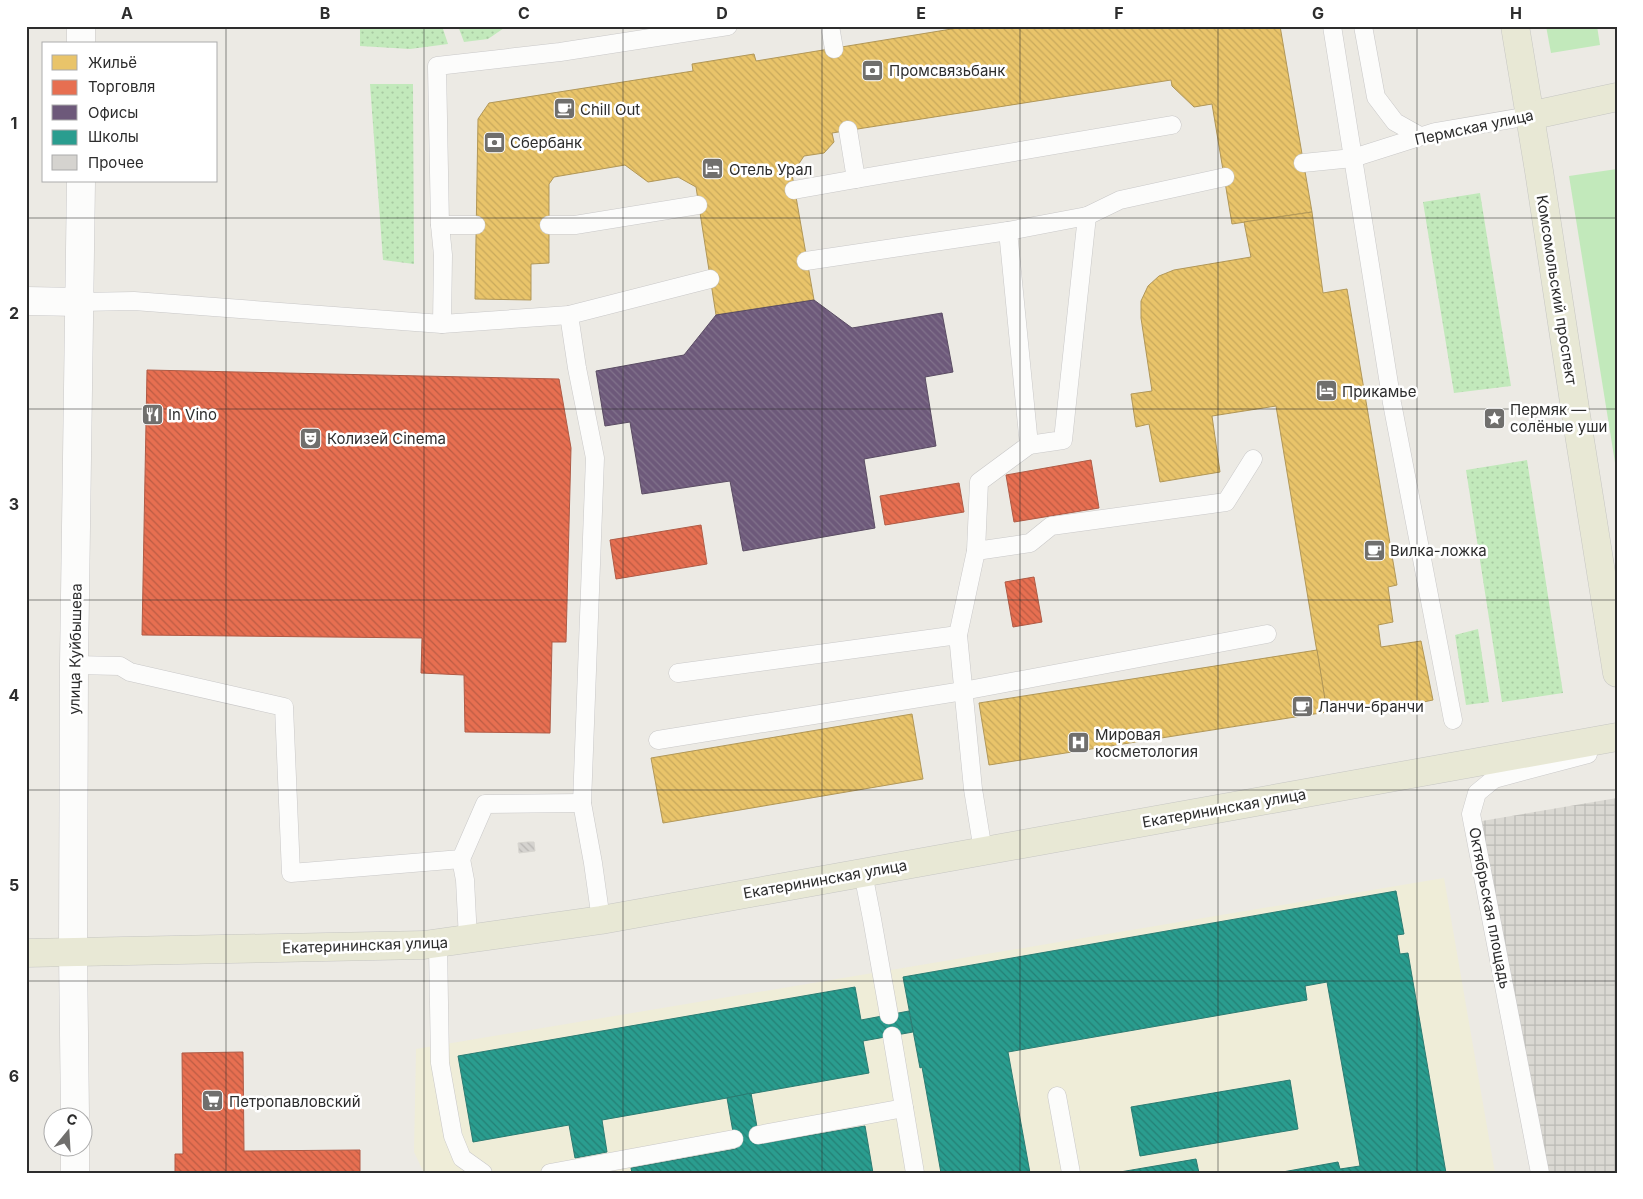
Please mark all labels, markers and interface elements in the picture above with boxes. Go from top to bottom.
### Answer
text: A [121,3,133,23]
text: B [320,3,330,23]
text: C [518,3,530,23]
text: D [716,3,728,23]
text: E [916,3,926,23]
text: F [1114,3,1124,23]
text: G [1312,3,1324,23]
text: H [1510,3,1522,23]
legend [42,42,218,182]
text: Жильё [88,53,137,72]
bank icon: Промсвязьбанк [861,58,885,82]
place label: Промсвязьбанк [889,61,1005,80]
text: Торговля [88,77,155,96]
cafe icon: Chill Out [552,97,576,121]
place label: Chill Out [580,100,640,119]
text: Офисы [88,103,138,122]
street label: Пермская улица [1413,105,1535,149]
text: 1 [11,113,17,133]
text: Школы [88,127,139,146]
bank icon: Сбербанк [482,130,506,154]
place label: Сбербанк [510,133,582,152]
text: Прочее [88,153,144,172]
hotel icon: Отель Урал [701,157,725,181]
place label: Отель Урал [729,160,812,179]
street label: Комсомольский проспект [1533,194,1581,386]
text: 2 [9,303,19,323]
hotel icon: Прикамье [1314,379,1338,403]
place label: Прикамье [1342,382,1416,401]
place label: Пермяк — солёные уши [1510,400,1607,436]
restaurant icon: In Vino [140,402,164,426]
place label: In Vino [168,405,217,424]
place icon: Пермяк — солёные уши [1482,406,1506,430]
theatre icon: Колизей Cinema [299,426,323,450]
place label: Колизей Cinema [327,429,446,448]
text: 3 [9,494,19,514]
cafe icon: Вилка-ложка [1362,538,1386,562]
place label: Вилка-ложка [1390,541,1487,560]
street label: улица Куйбышева [64,583,86,715]
text: 4 [9,685,20,705]
cafe icon: Ланчи-бранчи [1290,694,1314,718]
place label: Ланчи-бранчи [1318,697,1424,716]
place label: Мировая косметология [1095,725,1198,761]
hospital icon: Мировая косметология [1067,731,1091,755]
street label: Екатерининская улица [1141,784,1307,832]
street label: Октябрьская площадь [1465,826,1515,990]
street label: Екатерининская улица [742,855,908,903]
text: 5 [9,875,19,895]
street label: Екатерининская улица [282,933,448,957]
text: 6 [9,1066,19,1086]
supermarket icon: Петропавловский [201,1089,225,1113]
place label: Петропавловский [229,1092,361,1111]
north arrow [42,1106,92,1156]
text: С [65,1109,80,1129]

